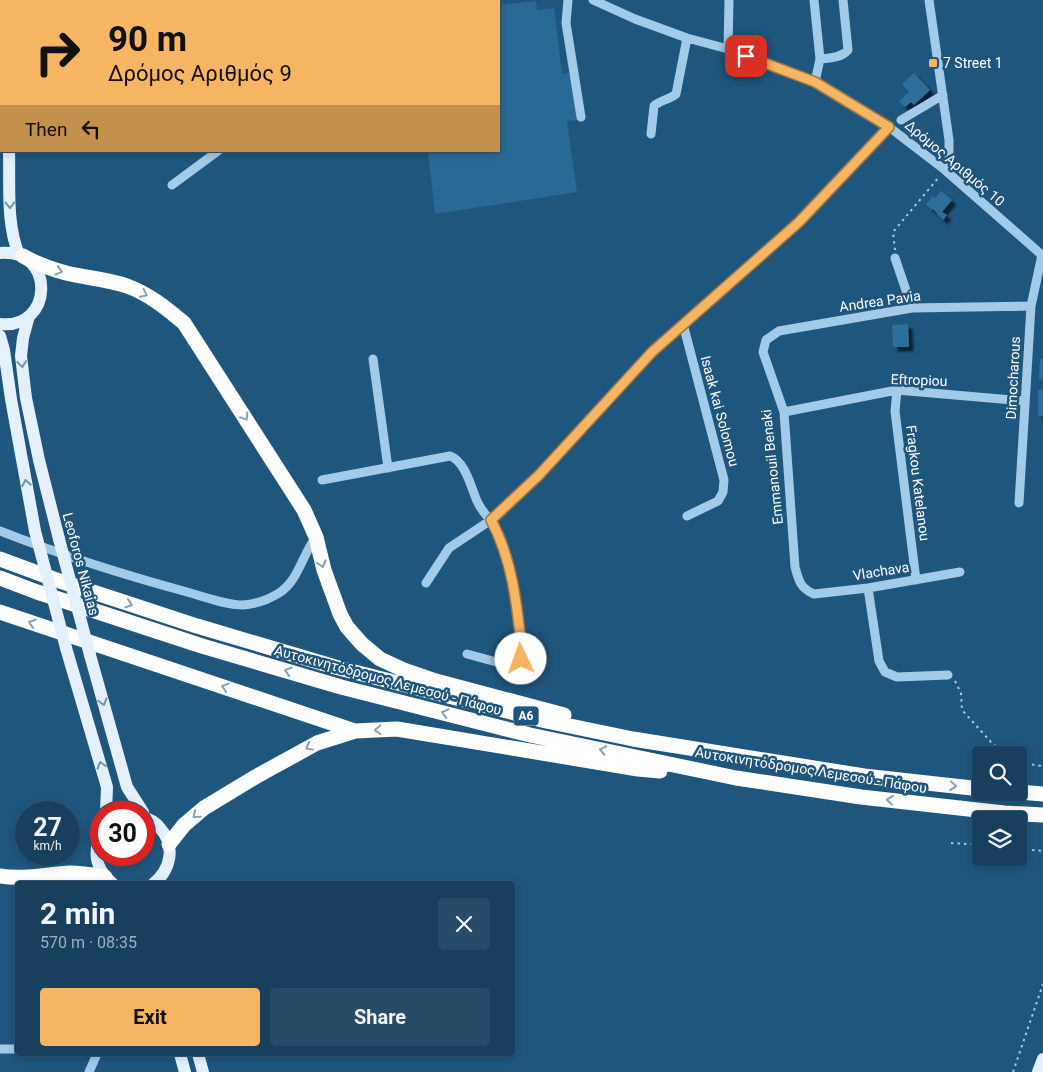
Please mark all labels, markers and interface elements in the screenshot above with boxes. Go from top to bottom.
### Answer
text: 90 m [108,19,187,60]
icon: right [25,20,90,85]
pin [725,35,767,77]
icon: arrive [732,42,760,70]
place label: 7 Street 1 [943,55,1003,71]
marker: 7 Street 1 [927,57,939,69]
text: Δρόμος Αριθμός 9 [108,61,292,86]
icon: left [77,115,105,143]
street label: Δρόμος Αριθμός 10 [902,117,1008,209]
text: Then [25,118,67,141]
one-way arrow [5,201,16,209]
one-way arrow [55,265,63,275]
street label: Andrea Pavia [838,287,922,315]
one-way arrow [139,288,148,298]
street label: Dimocharous [1003,336,1023,420]
street label: Isaak kai Solomou [698,354,742,468]
one-way arrow [16,360,27,368]
street label: Eftropiou [890,371,948,389]
street label: Emmanouil Benaki [758,409,786,525]
one-way arrow [239,412,248,421]
street label: Fragkou Katelanou [903,424,933,542]
one-way arrow [21,478,32,487]
street label: Leoforos Nikaias [60,511,102,617]
one-way arrow [317,559,327,567]
street label: Vlachava [852,559,910,583]
one-way arrow [125,598,133,608]
one-way arrow [28,619,37,629]
position arrow [494,632,546,684]
street label: Αυτοκινητόδρομος Λεμεσού - Πάφου [272,642,503,719]
one-way arrow [284,667,293,677]
one-way arrow [222,683,230,693]
one-way arrow [97,698,107,706]
road number: A6 [514,706,538,726]
one-way arrow [441,709,449,719]
one-way arrow [373,724,381,735]
one-way arrow [305,741,314,751]
street label: Αυτοκινητόδρομος Λεμεσού - Πάφου [694,744,928,797]
one-way arrow [599,746,607,756]
map controls [972,746,1027,866]
button: search [972,746,1027,801]
one-way arrow [96,761,106,769]
one-way arrow [949,780,957,791]
one-way arrow [886,795,894,806]
speed limit sign: 30 [90,801,155,866]
one-way arrow [193,809,202,817]
button: layers [972,811,1027,866]
text: 27 [33,813,62,842]
text: km/h [33,839,62,853]
text: 2 min [40,896,115,931]
button: close [438,898,490,950]
text: 570 m · 08:35 [40,933,137,952]
button: Exit [40,988,260,1046]
button: Share [270,988,490,1046]

